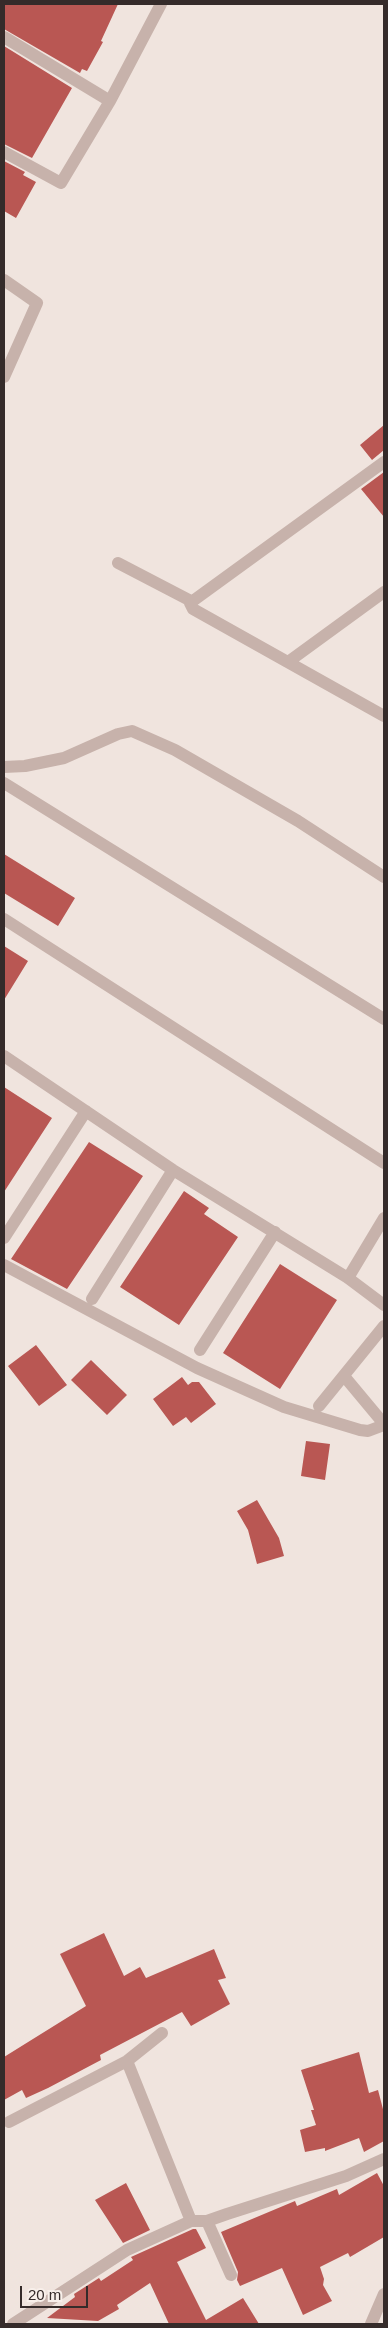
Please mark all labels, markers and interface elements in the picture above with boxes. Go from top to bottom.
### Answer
scale bar [22,2276,90,2308]
text: 20 m [28,2286,61,2303]

